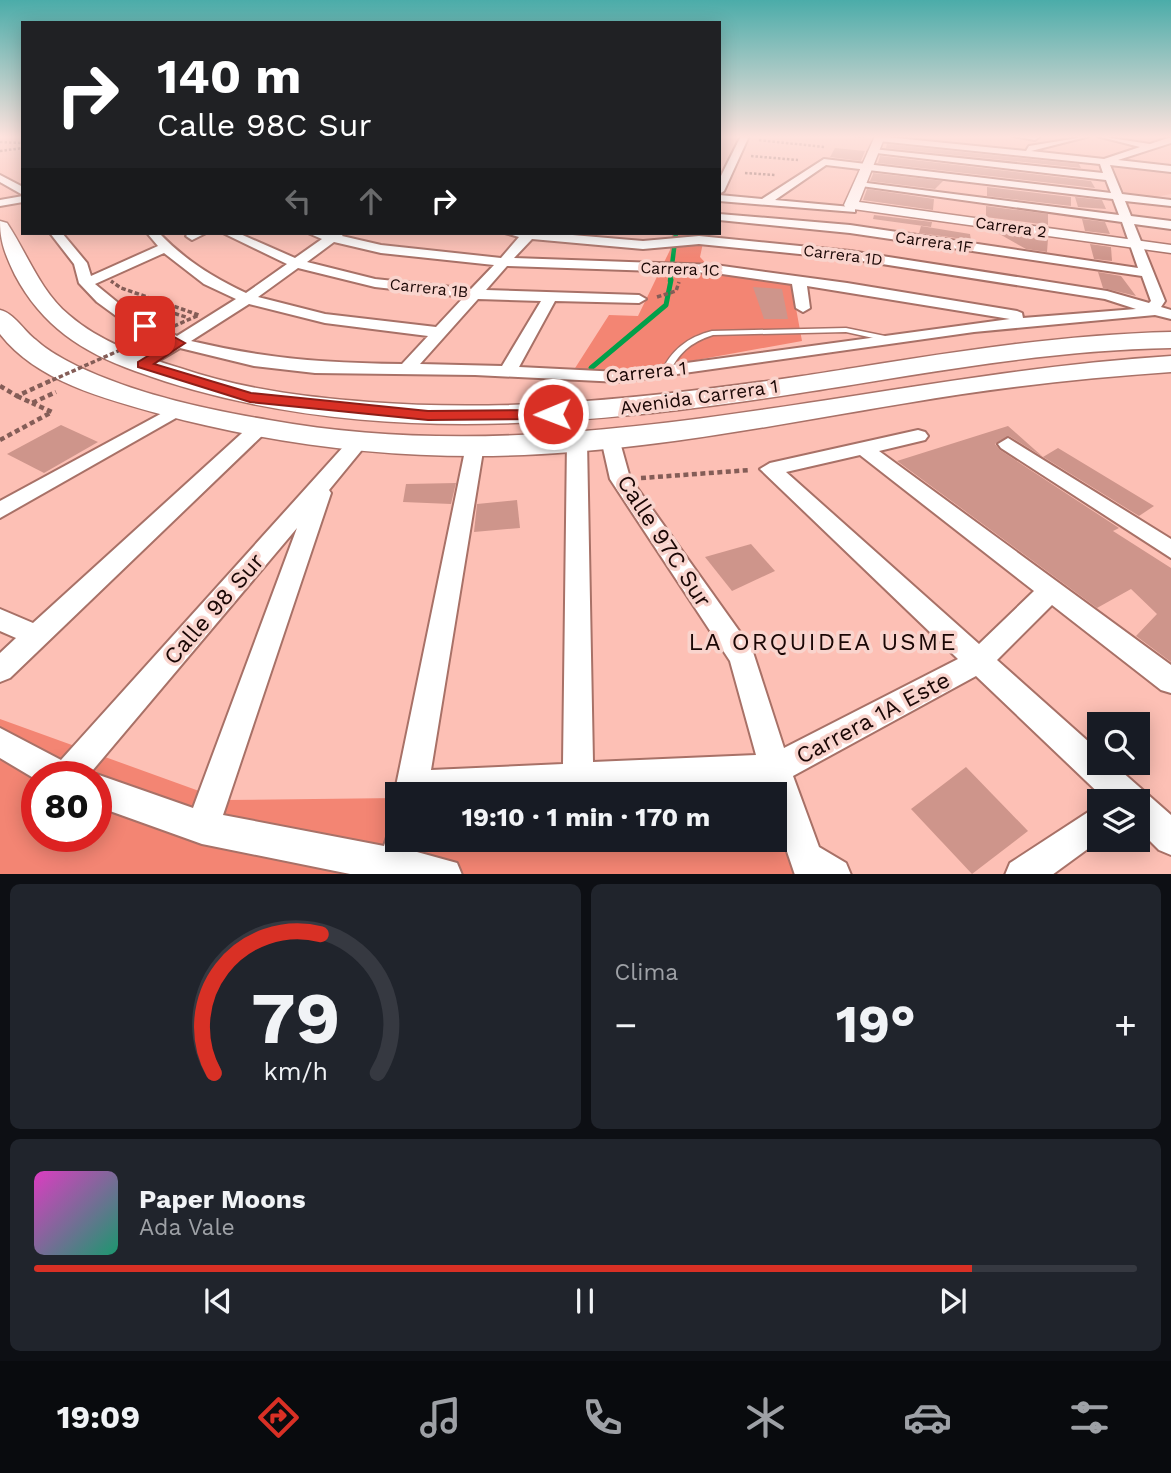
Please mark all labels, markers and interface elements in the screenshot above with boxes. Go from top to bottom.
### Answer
text: 140 m [157,47,301,105]
icon: right [42,49,133,140]
text: Calle 98C Sur [157,106,372,144]
icon: left [279,182,317,220]
icon: ahead [352,182,390,220]
icon: right [425,182,463,220]
street label: Carrera 2 [974,213,1048,241]
street label: Carrera 1F [894,227,974,257]
street label: Carrera 1D [802,241,884,269]
street label: Carrera 1C [640,258,720,280]
street label: Carrera 1B [389,274,469,302]
pin [115,296,175,356]
icon: arrive [126,307,164,345]
street label: Carrera 1 [604,356,688,388]
street label: Avenida Carrera 1 [618,375,780,419]
position arrow [516,377,590,451]
street label: Calle 97C Sur [611,470,717,612]
street label: Calle 98 Sur [158,548,270,670]
district label: LA ORQUIDEA USME [688,628,958,656]
street label: Carrera 1A Este [792,666,954,770]
map controls [1087,712,1150,852]
button: search [1087,712,1150,775]
speed limit sign: 80 [21,761,112,852]
button: layers [1087,789,1150,852]
text: 19:10 · 1 min · 170 m [462,802,710,832]
text: Clima [615,959,678,986]
text: 79 [251,975,340,1061]
text: 19° [836,994,916,1055]
text: − [615,1003,637,1047]
text: + [1114,1003,1137,1047]
text: km/h [263,1056,327,1085]
text: Paper Moons [139,1184,306,1214]
text: Ada Vale [139,1214,235,1241]
icon: previous [199,1282,237,1320]
icon: pause [566,1282,604,1320]
icon: next [934,1282,972,1320]
icon: directions [254,1393,303,1442]
icon: music [416,1393,465,1442]
icon: phone [578,1393,627,1442]
icon: climate [741,1393,790,1442]
icon: car [903,1393,952,1442]
icon: filters [1065,1393,1114,1442]
text: 19:09 [57,1398,140,1436]

